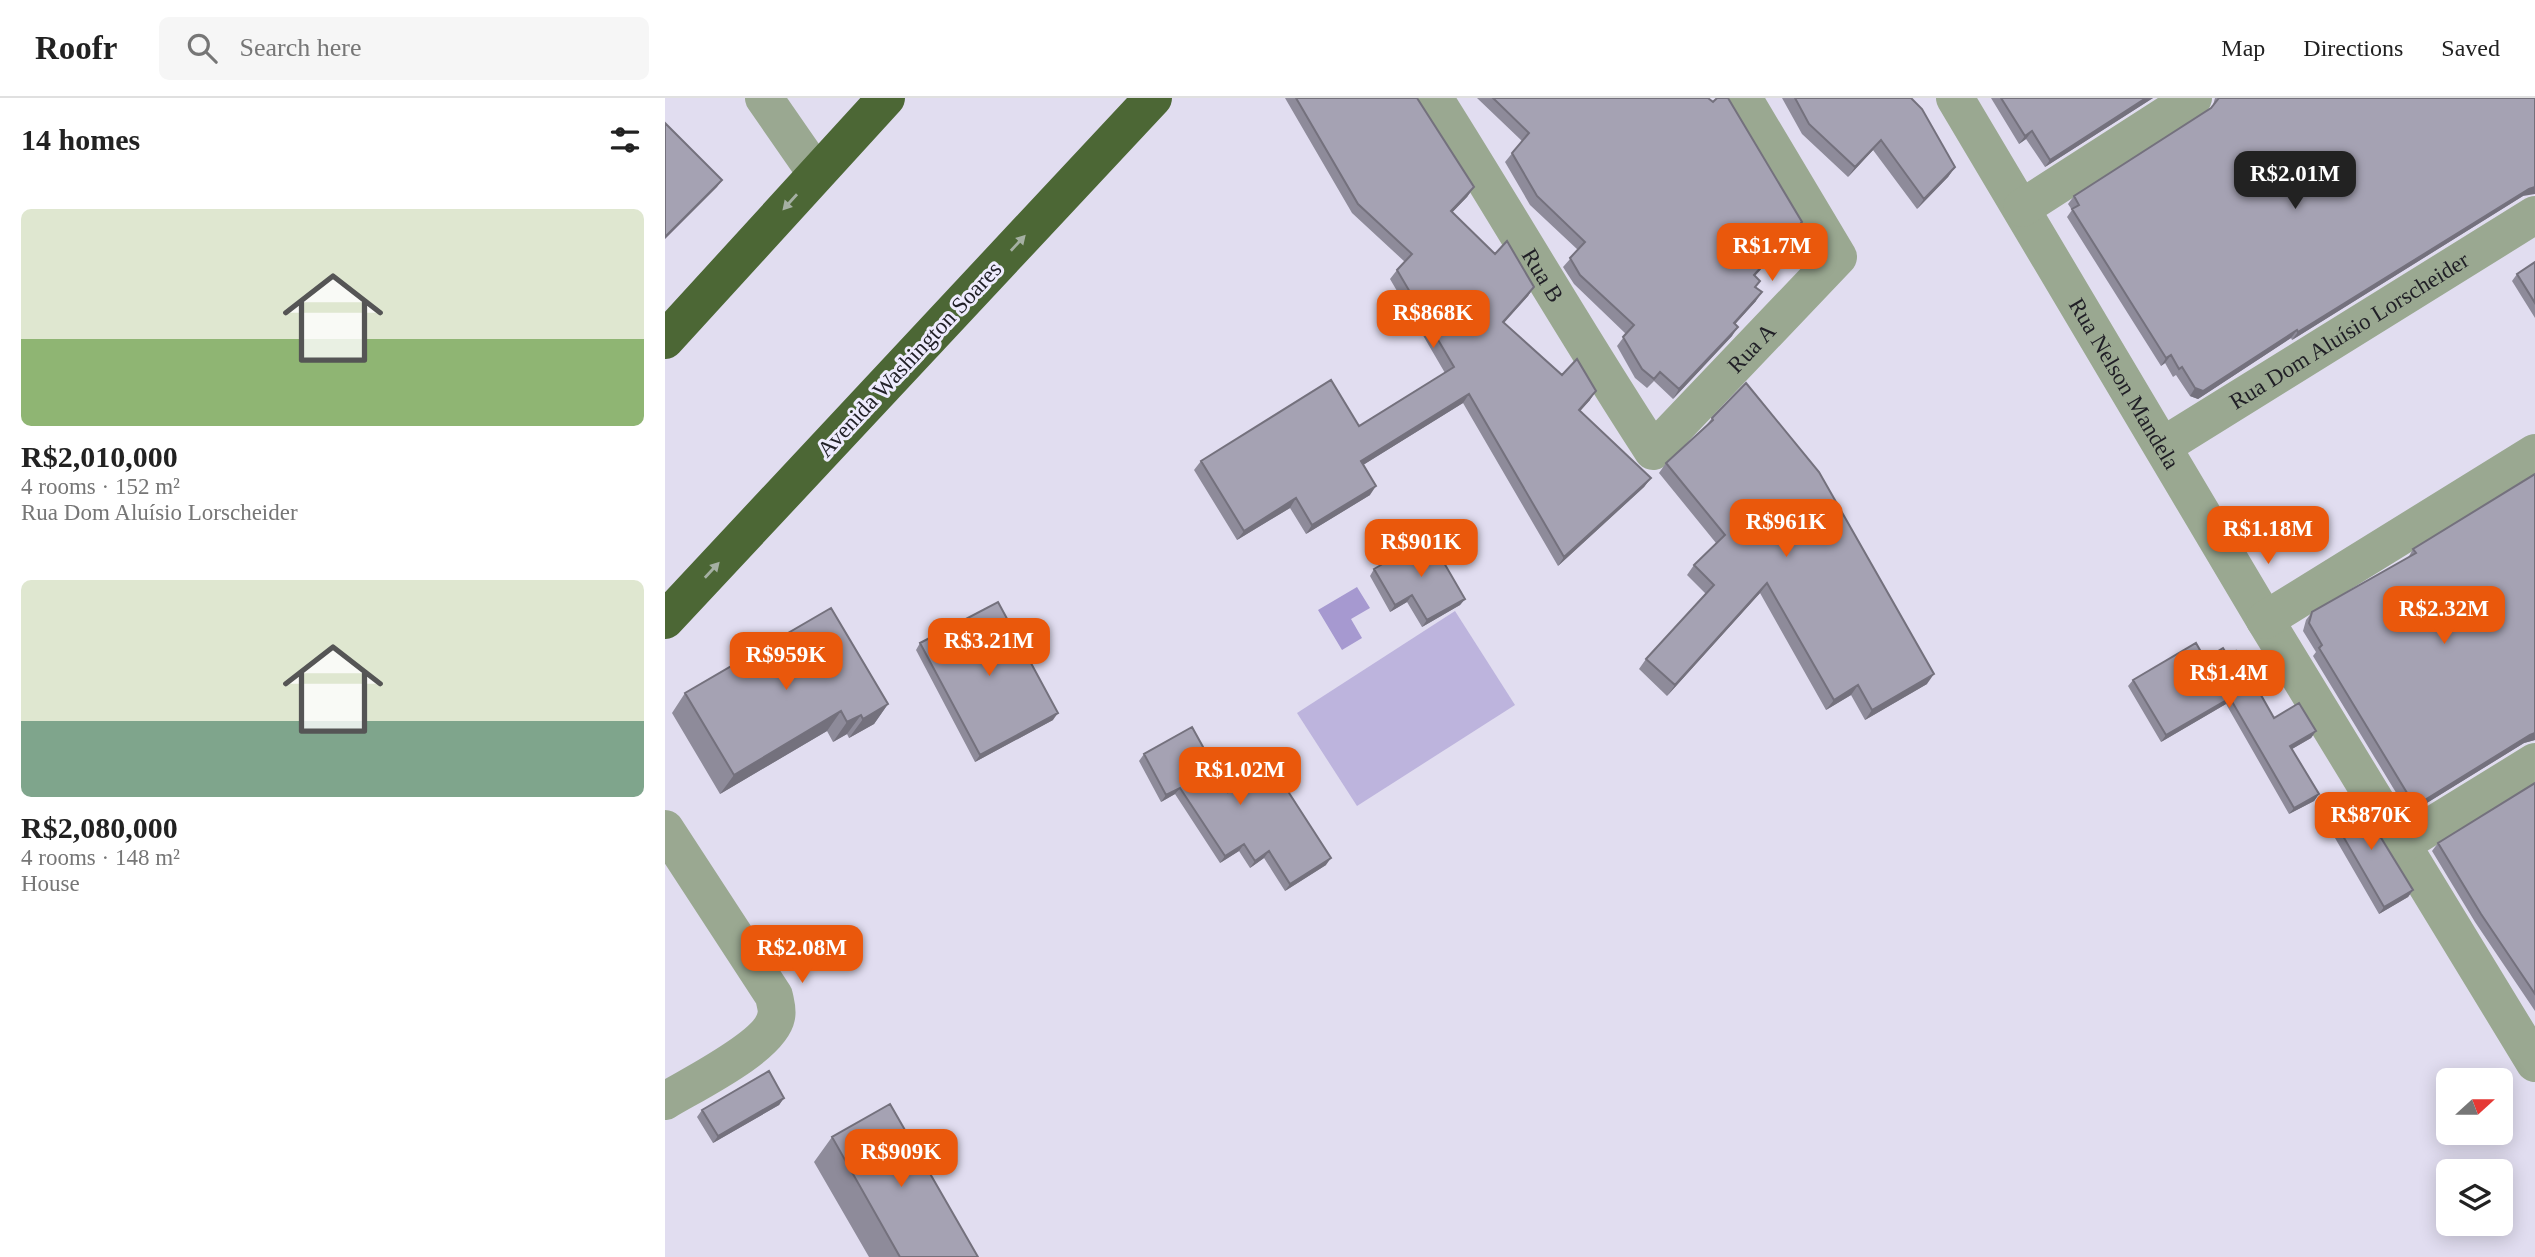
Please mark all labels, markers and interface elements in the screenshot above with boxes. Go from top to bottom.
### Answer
search box [159,17,649,80]
icon: search [183,29,221,67]
text: Roofr [35,30,117,66]
text: Search here [239,33,361,62]
text: Map [2221,35,2265,61]
text: Directions [2303,35,2403,61]
text: Saved [2441,35,2500,61]
icon: filters [606,121,644,159]
text: 14 homes [21,123,140,156]
pin: R$2.01M [2230,152,2360,211]
text: R$2.01M [2250,161,2340,186]
one-way arrow [782,193,798,210]
pin: R$1.7M [1715,223,1829,283]
text: R$1.7M [1733,233,1811,258]
one-way arrow [1009,235,1025,252]
street label: Rua B [1517,244,1568,307]
street label: Rua Dom Aluísio Lorscheider [2225,247,2474,415]
icon: home [270,255,396,381]
street label: Avenida Washington Soares [812,256,1006,462]
pin: R$868K [1376,290,1490,350]
street label: Rua Nelson Mandela [2064,294,2184,474]
text: R$868K [1393,300,1473,325]
street label: Rua A [1723,318,1781,378]
text: R$2,010,000 [21,440,178,473]
text: 4 rooms · 152 m² [21,474,180,499]
text: Rua Dom Aluísio Lorscheider [21,500,298,525]
pin: R$961K [1729,500,1843,559]
pin: R$1.18M [2203,506,2333,566]
text: R$961K [1746,509,1826,534]
text: R$1.18M [2223,516,2313,541]
pin: R$901K [1364,519,1478,579]
text: R$901K [1381,529,1461,554]
one-way arrow [703,562,719,579]
pin: R$2.32M [2379,587,2509,646]
text: R$2.32M [2399,596,2489,621]
pin: R$3.21M [924,618,1054,678]
icon: home [270,626,396,752]
text: R$3.21M [944,628,1034,653]
pin: R$959K [729,632,843,692]
text: R$959K [746,642,826,667]
pin: R$1.4M [2172,650,2286,710]
text: R$1.4M [2190,660,2268,685]
pin: R$1.02M [1175,748,1305,807]
text: R$1.02M [1195,757,1285,782]
pin: R$870K [2314,792,2428,852]
text: R$870K [2331,802,2411,827]
text: R$2,080,000 [21,811,178,844]
text: 4 rooms · 148 m² [21,845,180,870]
text: House [21,871,80,896]
pin: R$2.08M [737,926,867,985]
text: R$2.08M [757,935,847,960]
north arrow [2436,1068,2513,1144]
map controls [2436,1068,2513,1236]
pin: R$909K [844,1130,958,1189]
text: R$909K [861,1139,941,1164]
button: layers [2436,1159,2513,1236]

